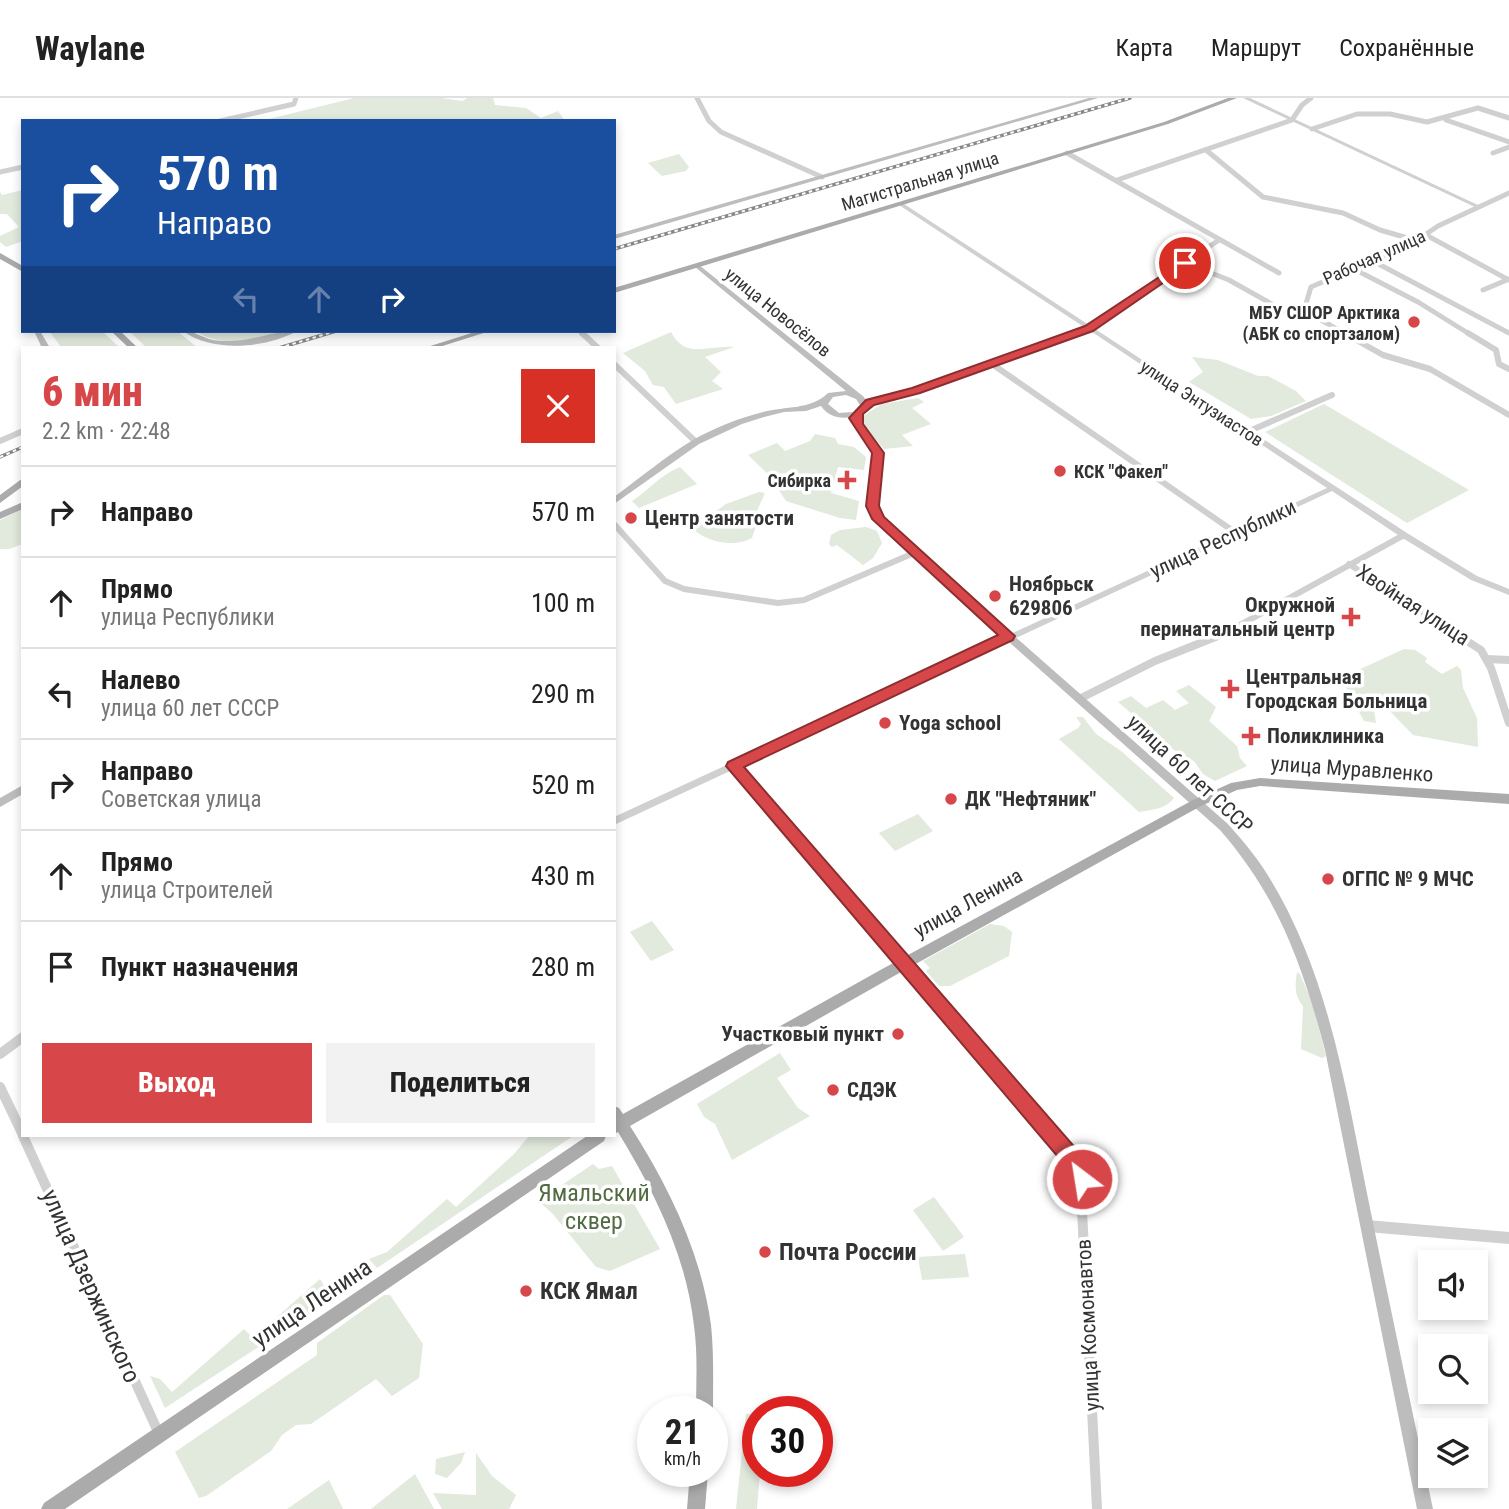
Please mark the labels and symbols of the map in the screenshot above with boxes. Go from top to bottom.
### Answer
street label: Магистральная улица [839,147,1001,215]
street label: Рабочая улица [1320,225,1428,289]
pin [1155,233,1215,293]
street label: улица Новосёлов [721,263,835,361]
place label: МБУ СШОР Арктика (АБК со спортзалом) [1243,302,1400,345]
marker: МБУ СШОР Арктика (АБК со спортзалом) [1406,314,1422,330]
street label: улица Энтузиастов [1137,355,1267,451]
place label: КСК "Факел" [1074,461,1168,482]
marker: КСК "Факел" [1052,463,1068,479]
place label: Сибирка [767,470,831,491]
marker: Сибирка [837,470,857,490]
street label: улица Республики [1146,495,1300,583]
place label: Центр занятости [645,506,794,530]
marker: Центр занятости [623,510,639,526]
street label: Хвойная улица [1352,560,1474,650]
place label: Ноябрьск 629806 [1009,572,1094,620]
marker: Ноябрьск 629806 [987,588,1003,604]
place label: Окружной перинатальный центр [1140,593,1335,641]
marker: Окружной перинатальный центр [1341,607,1361,627]
place label: Центральная Городская Больница [1246,665,1427,713]
marker: Центральная Городская Больница [1220,679,1240,699]
street label: улица 60 лет СССР [1122,710,1258,838]
place label: Yoga school [899,711,1001,735]
marker: Yoga school [877,715,893,731]
place label: Поликлиника [1267,724,1384,748]
marker: Поликлиника [1241,726,1261,746]
street label: улица Муравленко [1270,751,1434,787]
place label: ДК "Нефтяник" [965,787,1096,811]
marker: ДК "Нефтяник" [943,791,959,807]
street label: улица Ленина [909,863,1027,943]
place label: ОГПС № 9 МЧС [1342,867,1474,891]
marker: ОГПС № 9 МЧС [1320,871,1336,887]
place label: Участковый пункт [721,1022,884,1046]
marker: Участковый пункт [890,1026,906,1042]
place label: СДЭК [847,1078,897,1102]
marker: СДЭК [825,1082,841,1098]
position arrow [1045,1142,1119,1216]
park label: Ямальский сквер [538,1179,650,1235]
street label: улица Дзержинского [36,1185,146,1387]
place label: Почта России [779,1238,917,1266]
street label: улица Космонавтов [1072,1238,1104,1412]
marker: Почта России [757,1244,773,1260]
street label: улица Ленина [247,1253,377,1353]
place label: КСК Ямал [540,1277,638,1305]
marker: КСК Ямал [518,1283,534,1299]
speed limit sign: 30 [742,1396,833,1487]

